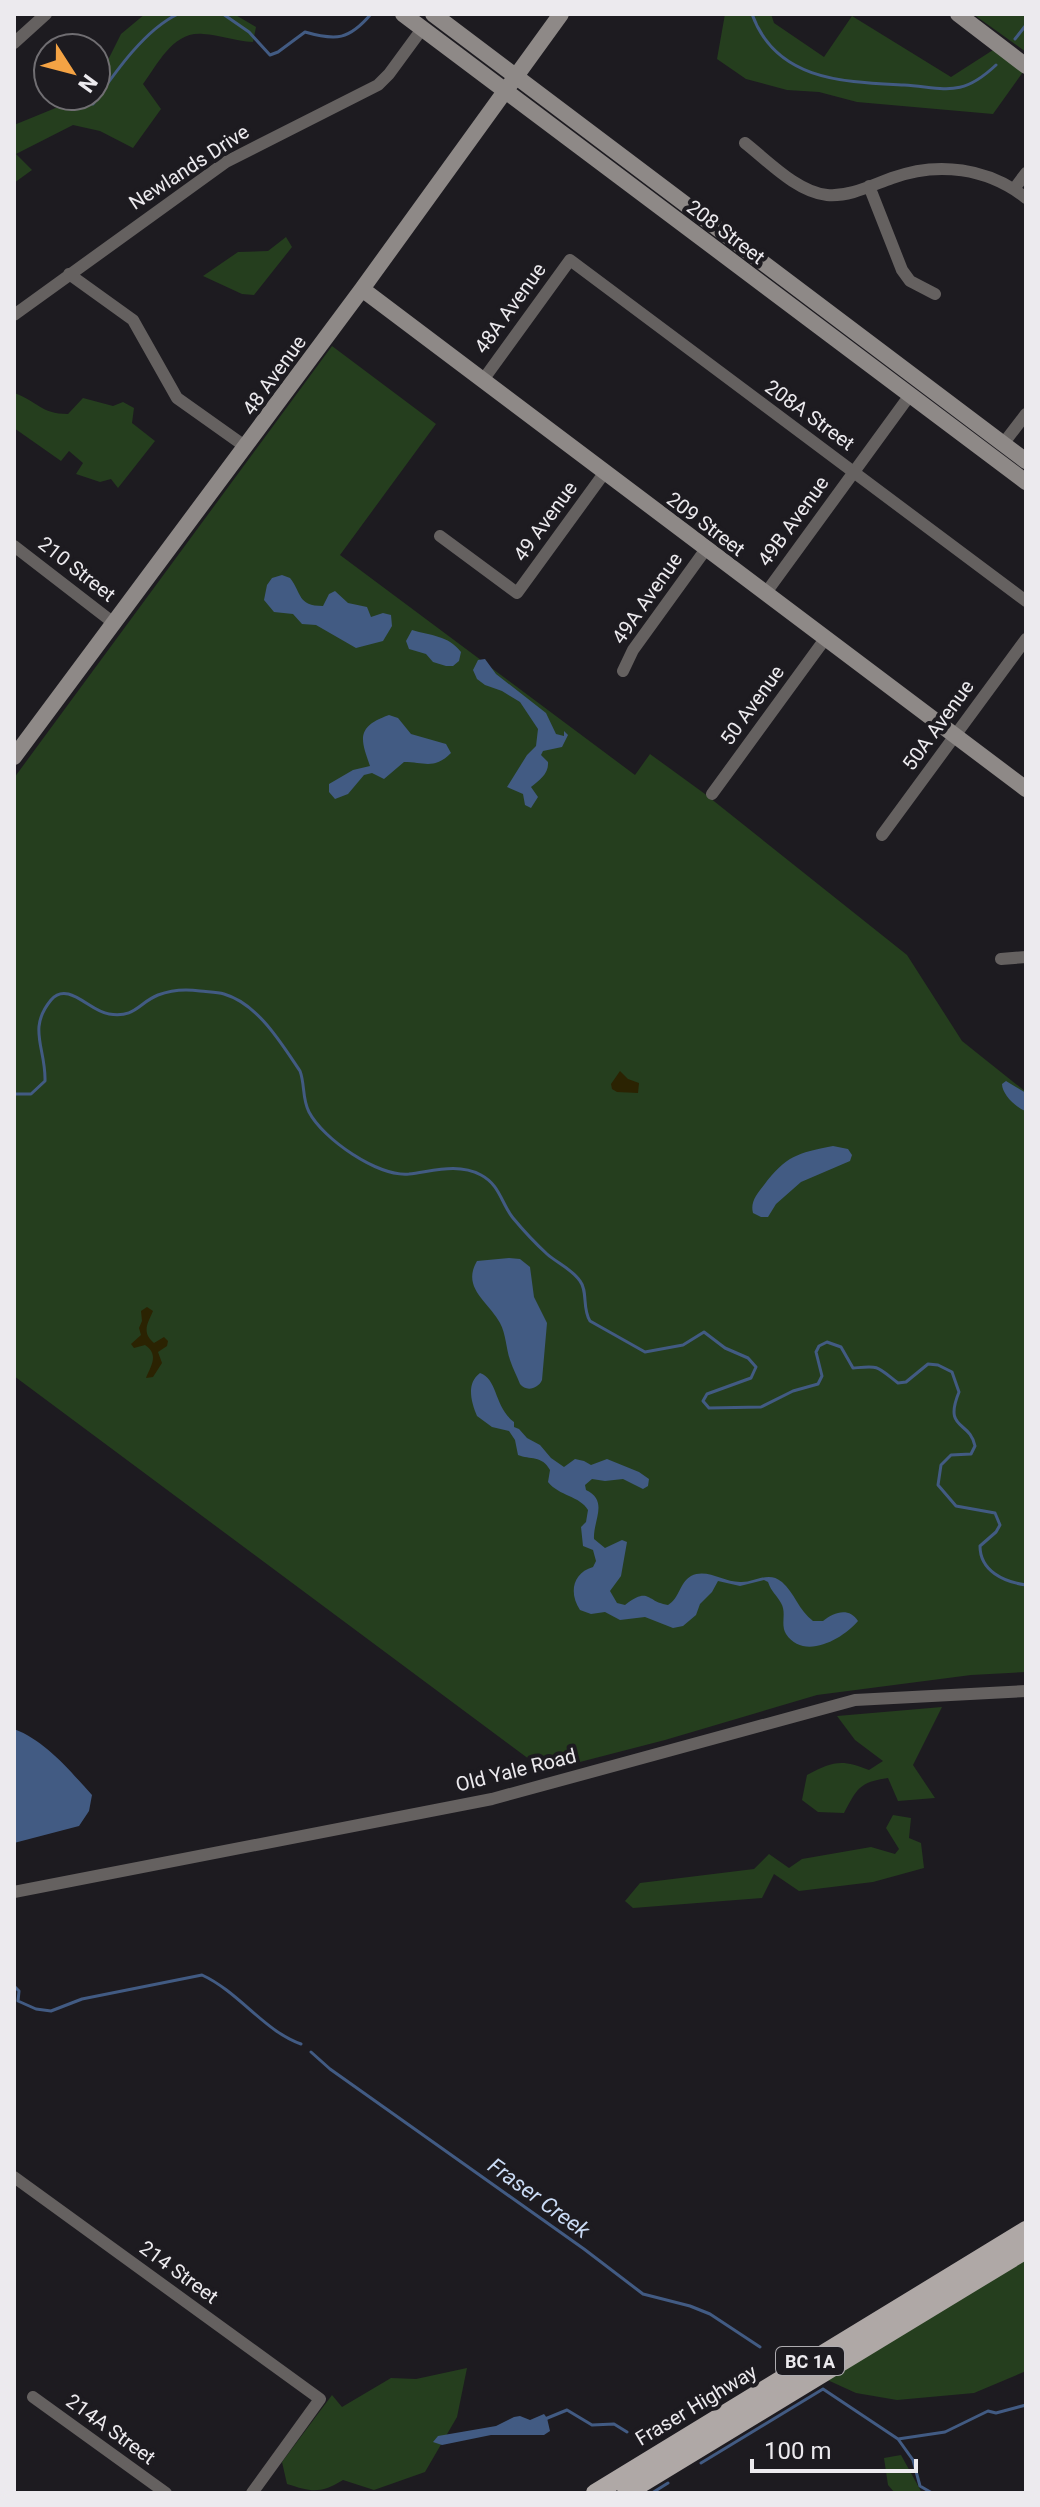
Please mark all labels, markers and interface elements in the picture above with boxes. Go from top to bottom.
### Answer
north arrow [32,32,112,112]
text: N [73,70,102,97]
street label: Newlands Drive [125,119,253,215]
street label: 208 Street [682,195,770,269]
street label: 48A Avenue [469,258,551,358]
street label: 48 Avenue [237,330,311,420]
street label: 208A Street [761,375,859,455]
street label: 49B Avenue [752,471,834,571]
street label: 49 Avenue [508,476,582,566]
street label: 209 Street [662,487,750,561]
street label: 210 Street [34,531,120,607]
street label: 49A Avenue [607,548,687,648]
street label: 50 Avenue [715,660,789,750]
street label: 50A Avenue [897,675,979,775]
street label: Old Yale Road [453,1743,579,1797]
water label: Fraser Creek [483,2153,596,2244]
street label: 214 Street [135,2235,223,2309]
road number: BC 1A [776,2347,844,2375]
street label: Fraser Highway [631,2359,761,2451]
street label: 214A Street [62,2389,160,2469]
scale bar [752,2423,916,2473]
text: 100 m [764,2437,831,2465]

